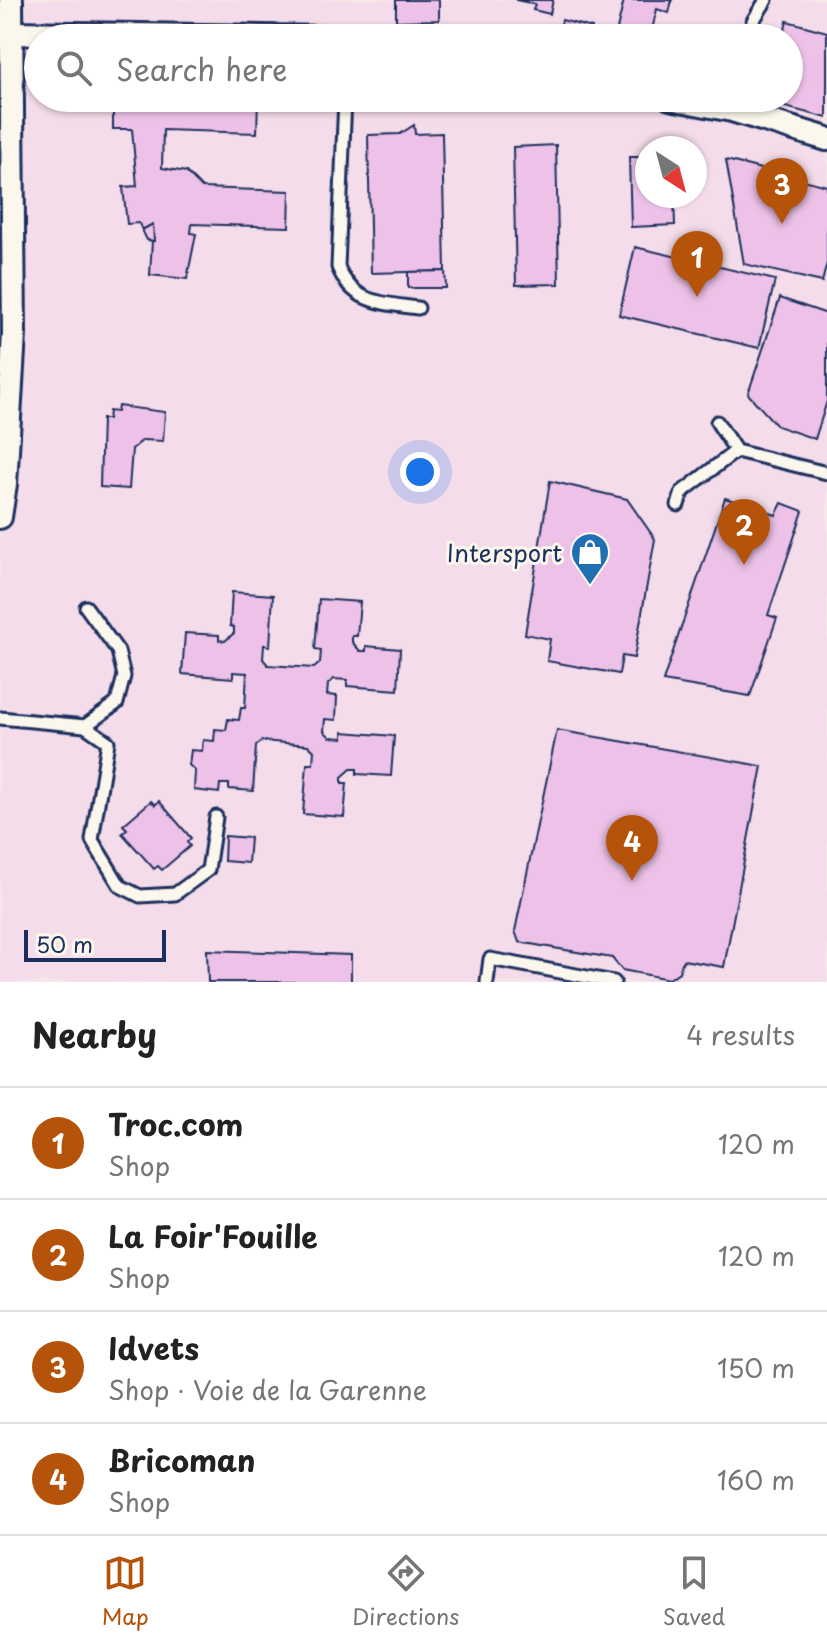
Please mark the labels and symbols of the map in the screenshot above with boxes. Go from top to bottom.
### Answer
north arrow [635,136,707,208]
pin: 3 [756,158,808,224]
pin: 1 [671,231,723,297]
your location [400,452,440,492]
pin: 2 [718,499,770,565]
shop icon: Intersport [569,531,611,586]
place label: Intersport [447,534,562,570]
pin: 4 [606,815,658,881]
scale bar [24,926,166,962]

